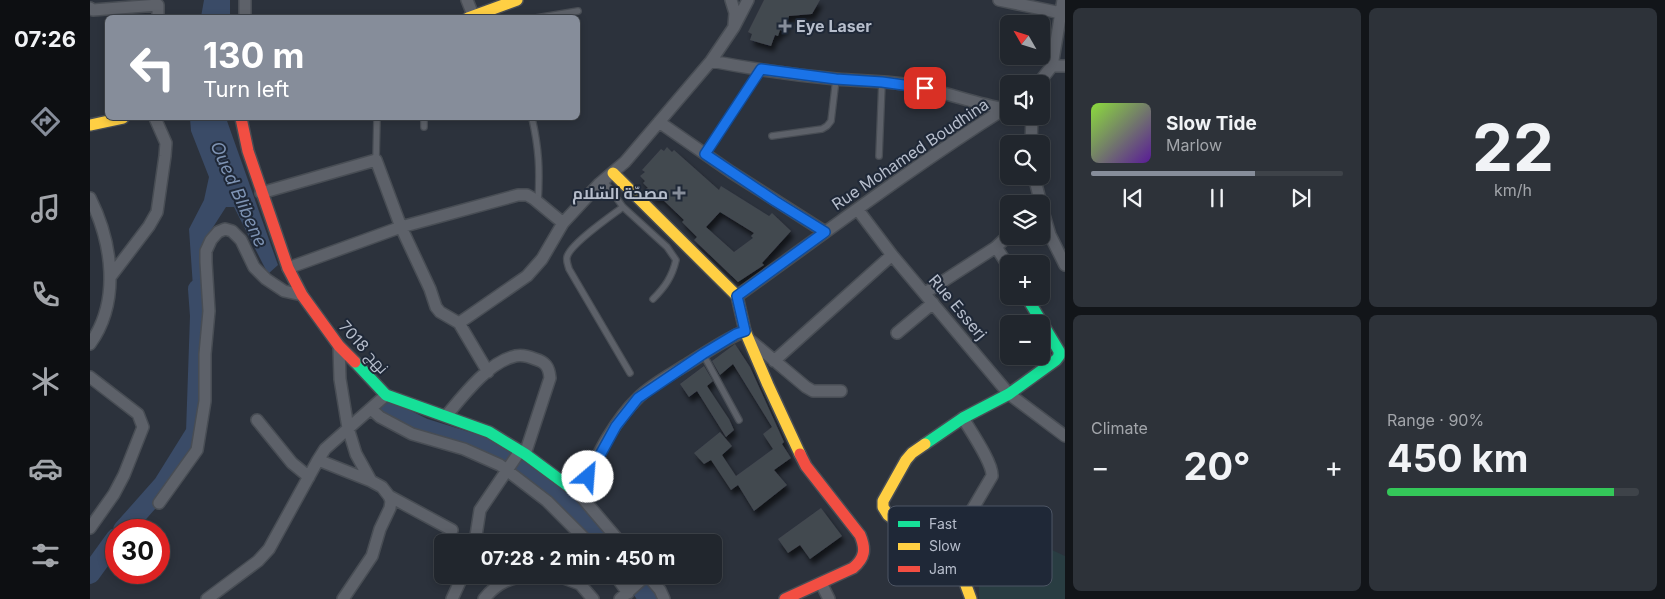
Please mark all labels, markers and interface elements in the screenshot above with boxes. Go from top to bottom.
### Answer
north arrow [1000,15,1050,65]
map controls [1000,15,1050,365]
place label: Eye Laser [796,16,872,36]
marker: Eye Laser [778,19,792,33]
text: 07:26 [14,26,76,52]
text: 130 m [203,34,305,76]
icon: left [120,35,185,100]
pin [904,67,946,109]
icon: arrive [911,74,939,102]
button: sound [1000,75,1050,125]
text: Turn left [203,76,289,102]
street label: Rue Mohamed Boudhina [828,94,992,214]
icon: directions [28,104,63,139]
text: 22 [1472,108,1554,187]
text: Slow Tide [1166,112,1257,135]
button: search [1000,135,1050,185]
text: Marlow [1166,135,1222,155]
water label: Oued Blibene [206,138,272,250]
text: km/h [1494,180,1532,200]
place label: مصحّة السّلام [572,183,668,205]
icon: previous [1119,184,1147,212]
icon: pause [1203,184,1231,212]
icon: next [1287,184,1315,212]
marker: مصحّة السّلام [672,186,686,200]
icon: music [28,191,63,226]
button: layers [1000,195,1050,245]
button: + [1000,255,1050,305]
street label: Rue Esserj [925,270,991,344]
icon: phone [28,277,63,312]
button: − [1000,315,1050,365]
street label: نهج 7018 [333,316,393,379]
icon: climate [28,364,63,399]
text: Range · 90% [1387,410,1484,430]
text: Climate [1091,418,1148,438]
text: 450 km [1387,435,1528,481]
text: 20° [1183,443,1251,489]
position arrow [561,450,613,502]
text: − [1091,450,1110,484]
text: + [1324,450,1343,484]
icon: car [28,451,63,486]
legend [888,506,1052,586]
text: Fast [929,515,957,532]
speed limit sign: 30 [105,519,170,584]
text: Slow [929,537,961,554]
icon: filters [28,538,63,573]
text: 07:28 · 2 min · 450 m [481,547,675,570]
text: Jam [929,560,957,577]

